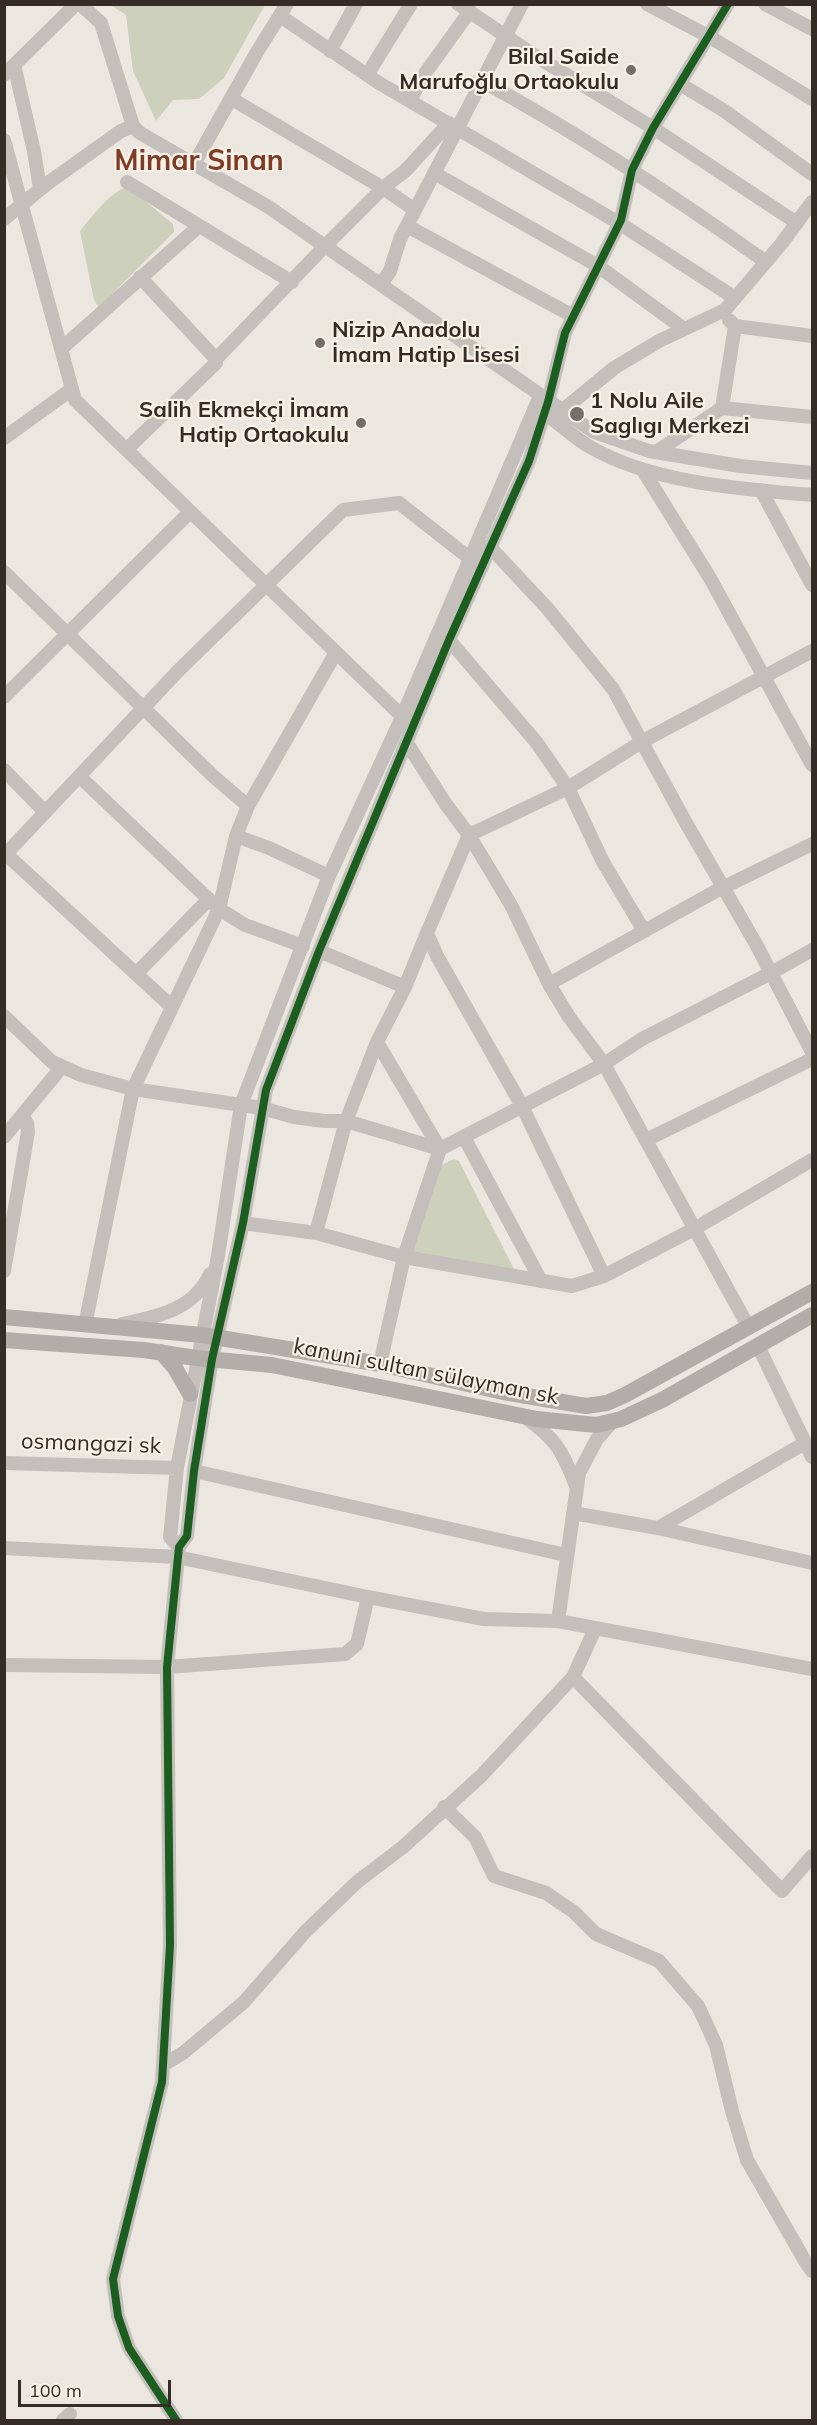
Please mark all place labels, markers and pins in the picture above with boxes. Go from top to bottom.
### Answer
place label: Bilal Saide Marufoğlu Ortaokulu [399,44,619,96]
marker: Bilal Saide Marufoğlu Ortaokulu [624,63,638,77]
place label: Nizip Anadolu İmam Hatip Lisesi [332,317,520,368]
marker: Nizip Anadolu İmam Hatip Lisesi [313,336,327,350]
place label: 1 Nolu Aile Saglıgı Merkezi [590,388,749,440]
place label: Salih Ekmekçi İmam Hatip Ortaokulu [139,397,349,448]
marker: 1 Nolu Aile Saglıgı Merkezi [568,405,586,423]
marker: Salih Ekmekçi İmam Hatip Ortaokulu [354,416,368,430]

